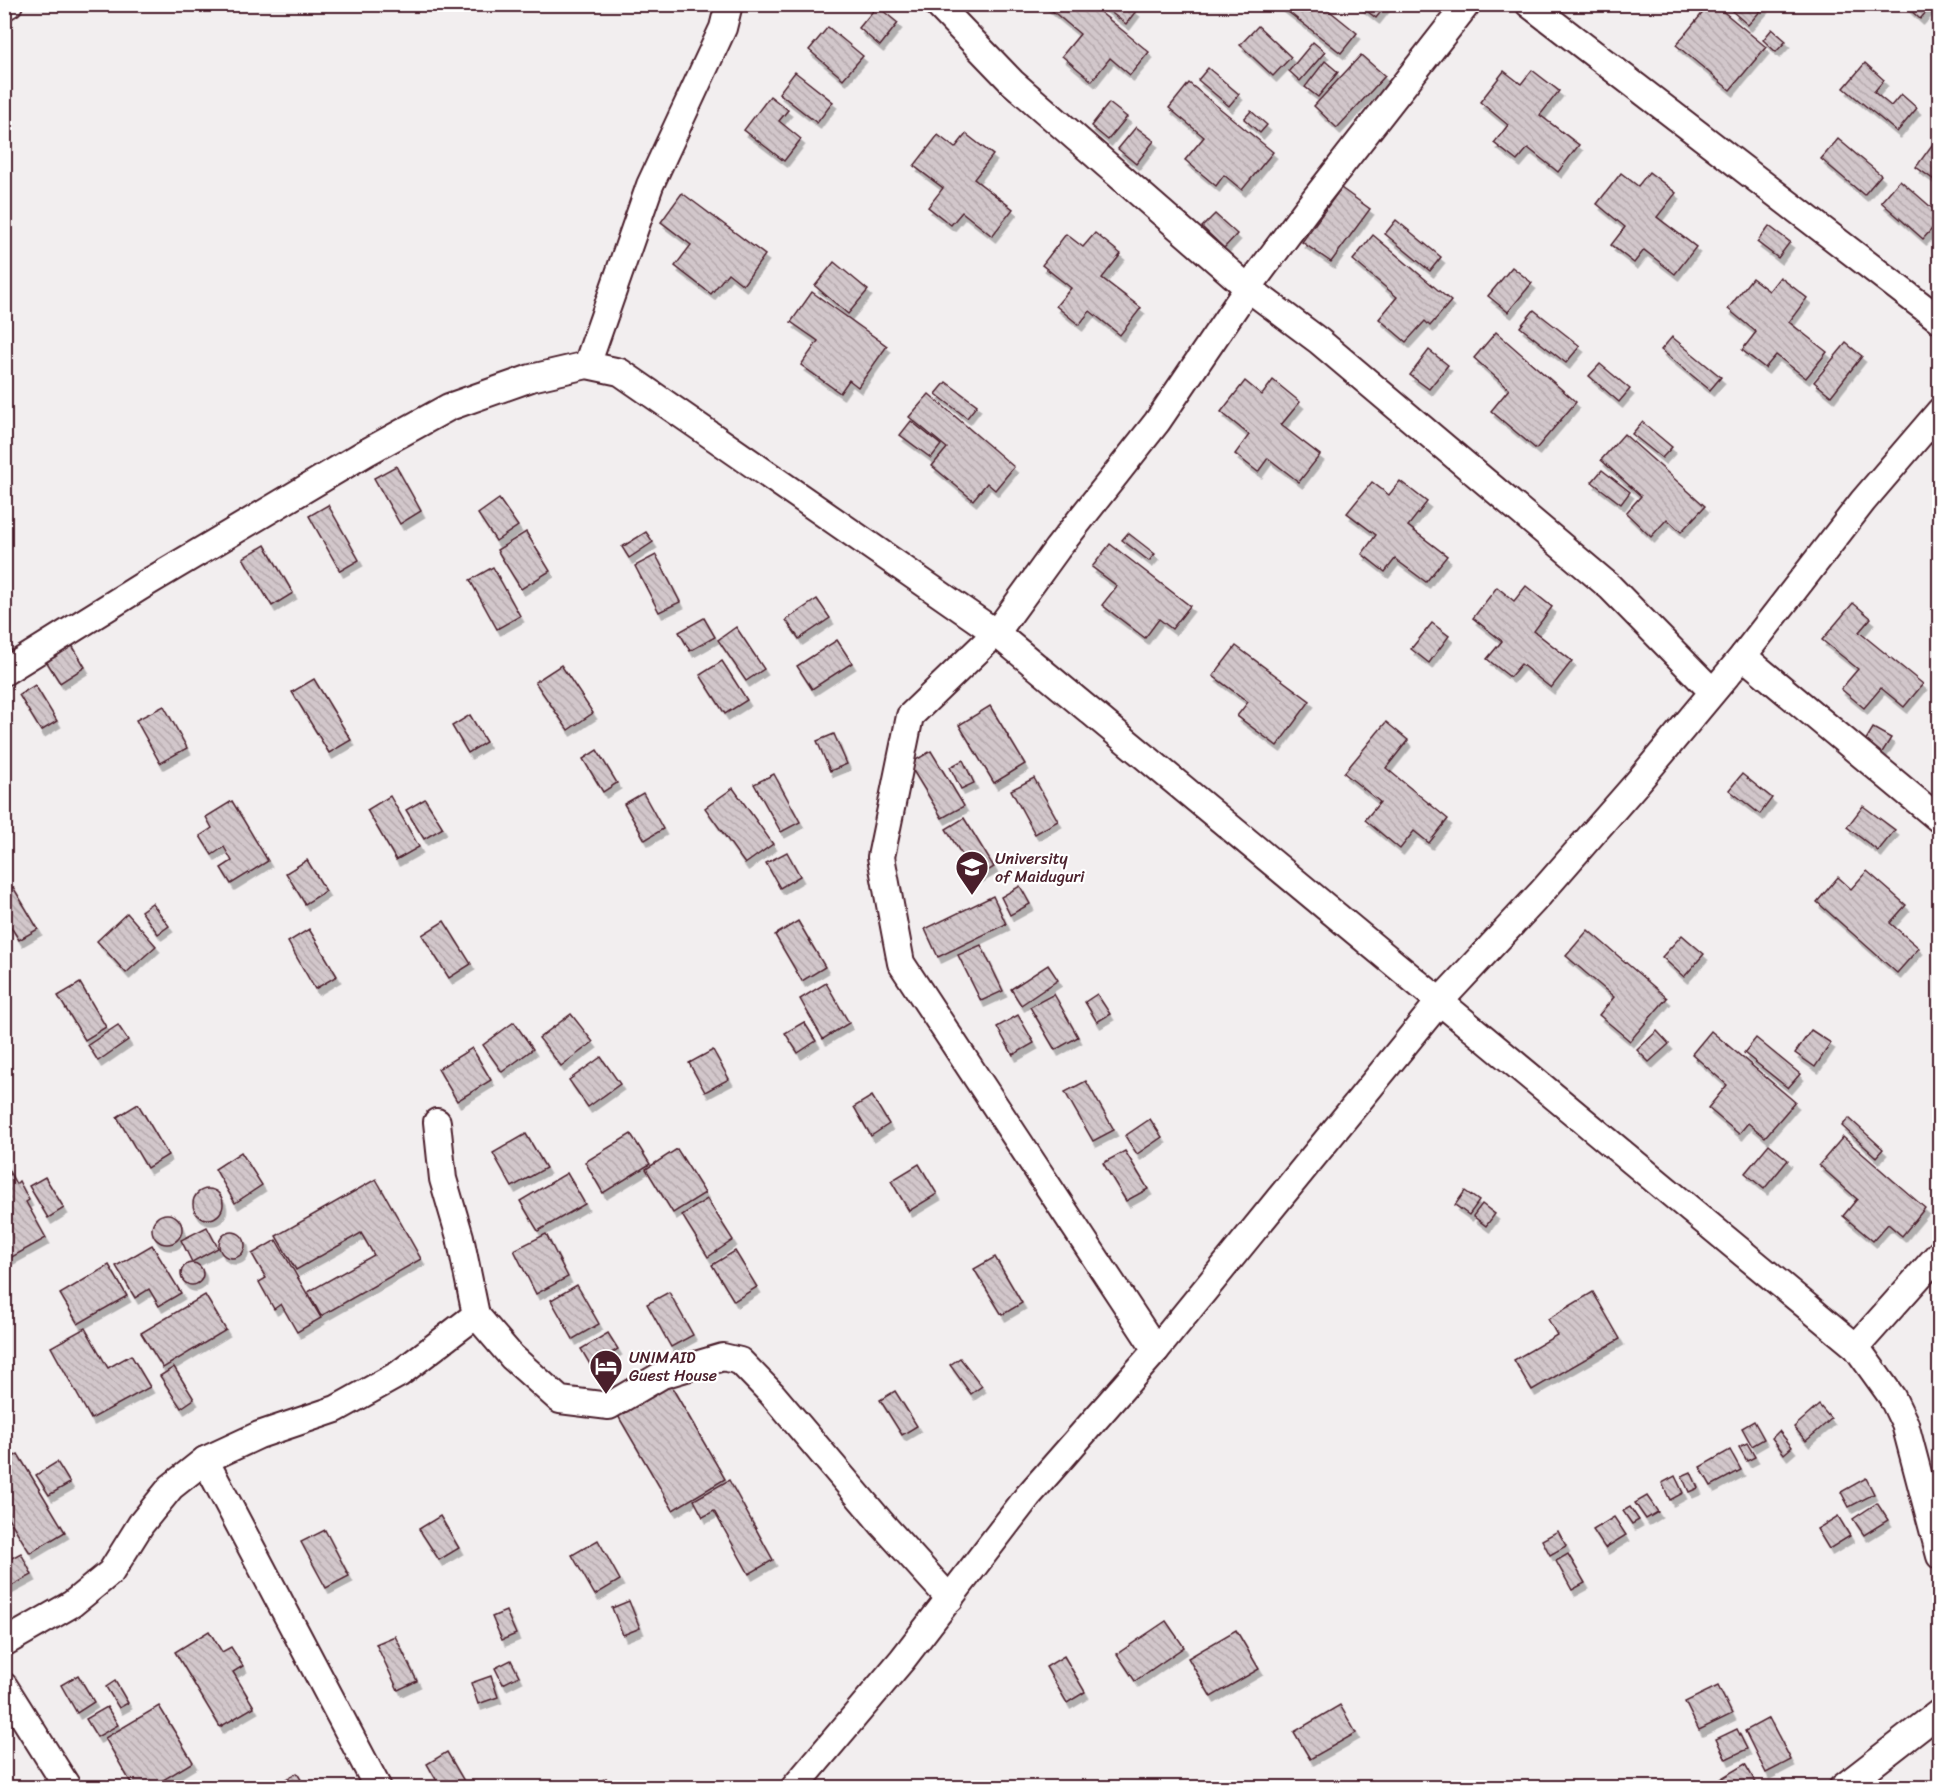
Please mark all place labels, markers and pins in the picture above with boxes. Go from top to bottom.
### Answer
place label: University of Maiduguri [995,844,1085,891]
school or university icon: University of Maiduguri [954,849,990,896]
place label: UNIMAID Guest House [629,1343,717,1390]
hotel icon: UNIMAID Guest House [588,1348,624,1395]

